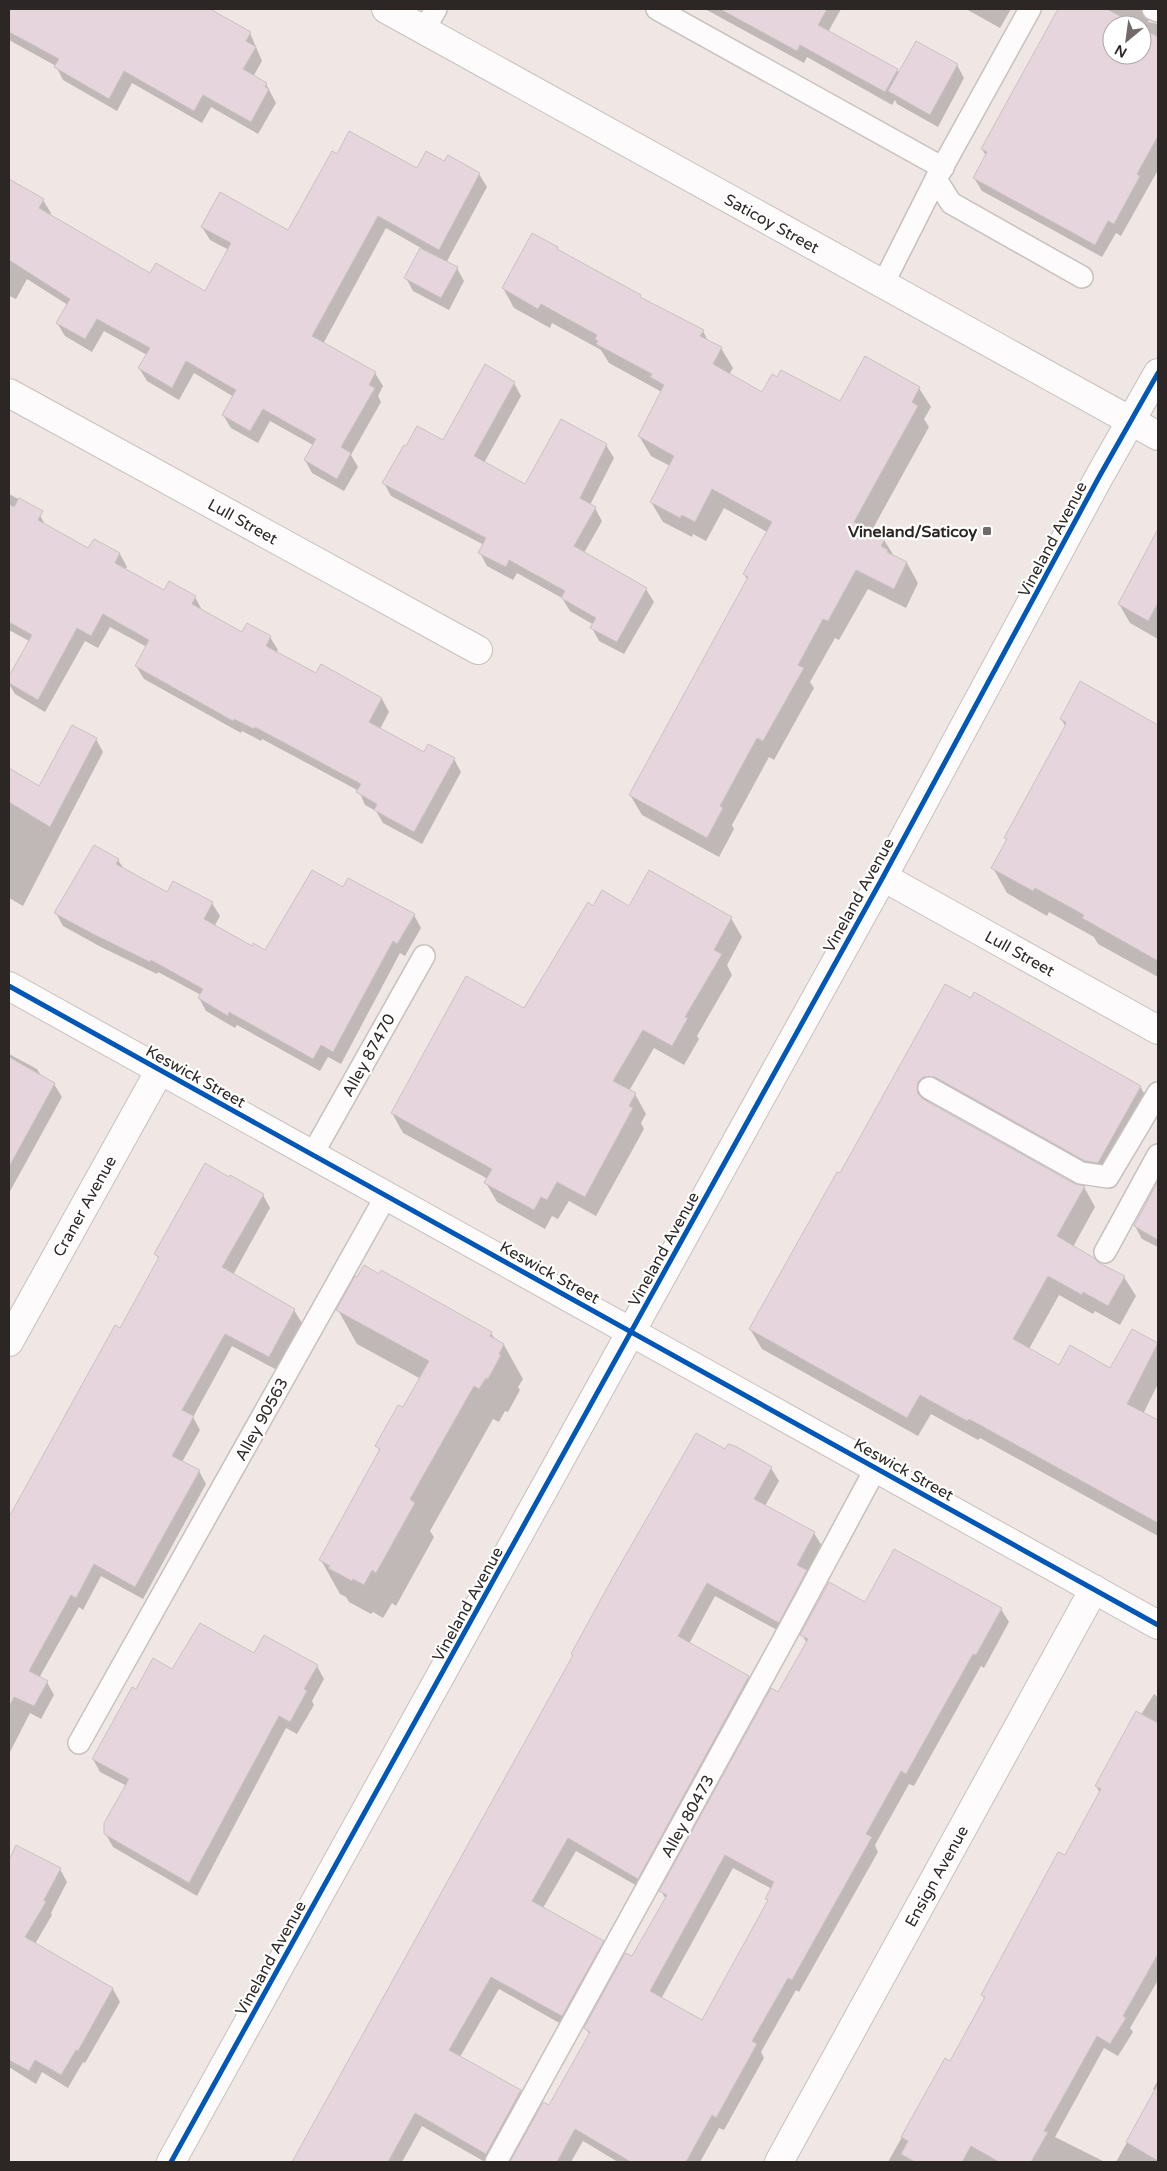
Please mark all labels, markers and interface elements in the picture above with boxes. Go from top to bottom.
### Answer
north arrow [1102,15,1152,65]
text: N [1112,41,1130,61]
street label: Saticoy Street [721,190,822,258]
street label: Vineland Avenue [1014,478,1092,601]
street label: Lull Street [204,495,281,549]
place label: Vineland/Saticoy [848,522,977,542]
marker: Vineland/Saticoy [981,525,993,537]
street label: Vineland Avenue [819,835,899,956]
street label: Lull Street [981,927,1058,981]
street label: Alley 87470 [338,1010,400,1100]
street label: Keswick Street [142,1041,249,1113]
street label: Craner Avenue [49,1152,121,1261]
street label: Vineland Avenue [624,1189,704,1310]
street label: Keswick Street [496,1237,603,1309]
street label: Alley 90563 [231,1374,293,1464]
street label: Keswick Street [850,1434,957,1506]
street label: Vineland Avenue [428,1544,508,1665]
street label: Alley 80473 [657,1771,719,1861]
street label: Ensign Avenue [901,1822,973,1931]
street label: Vineland Avenue [231,1898,311,2019]

